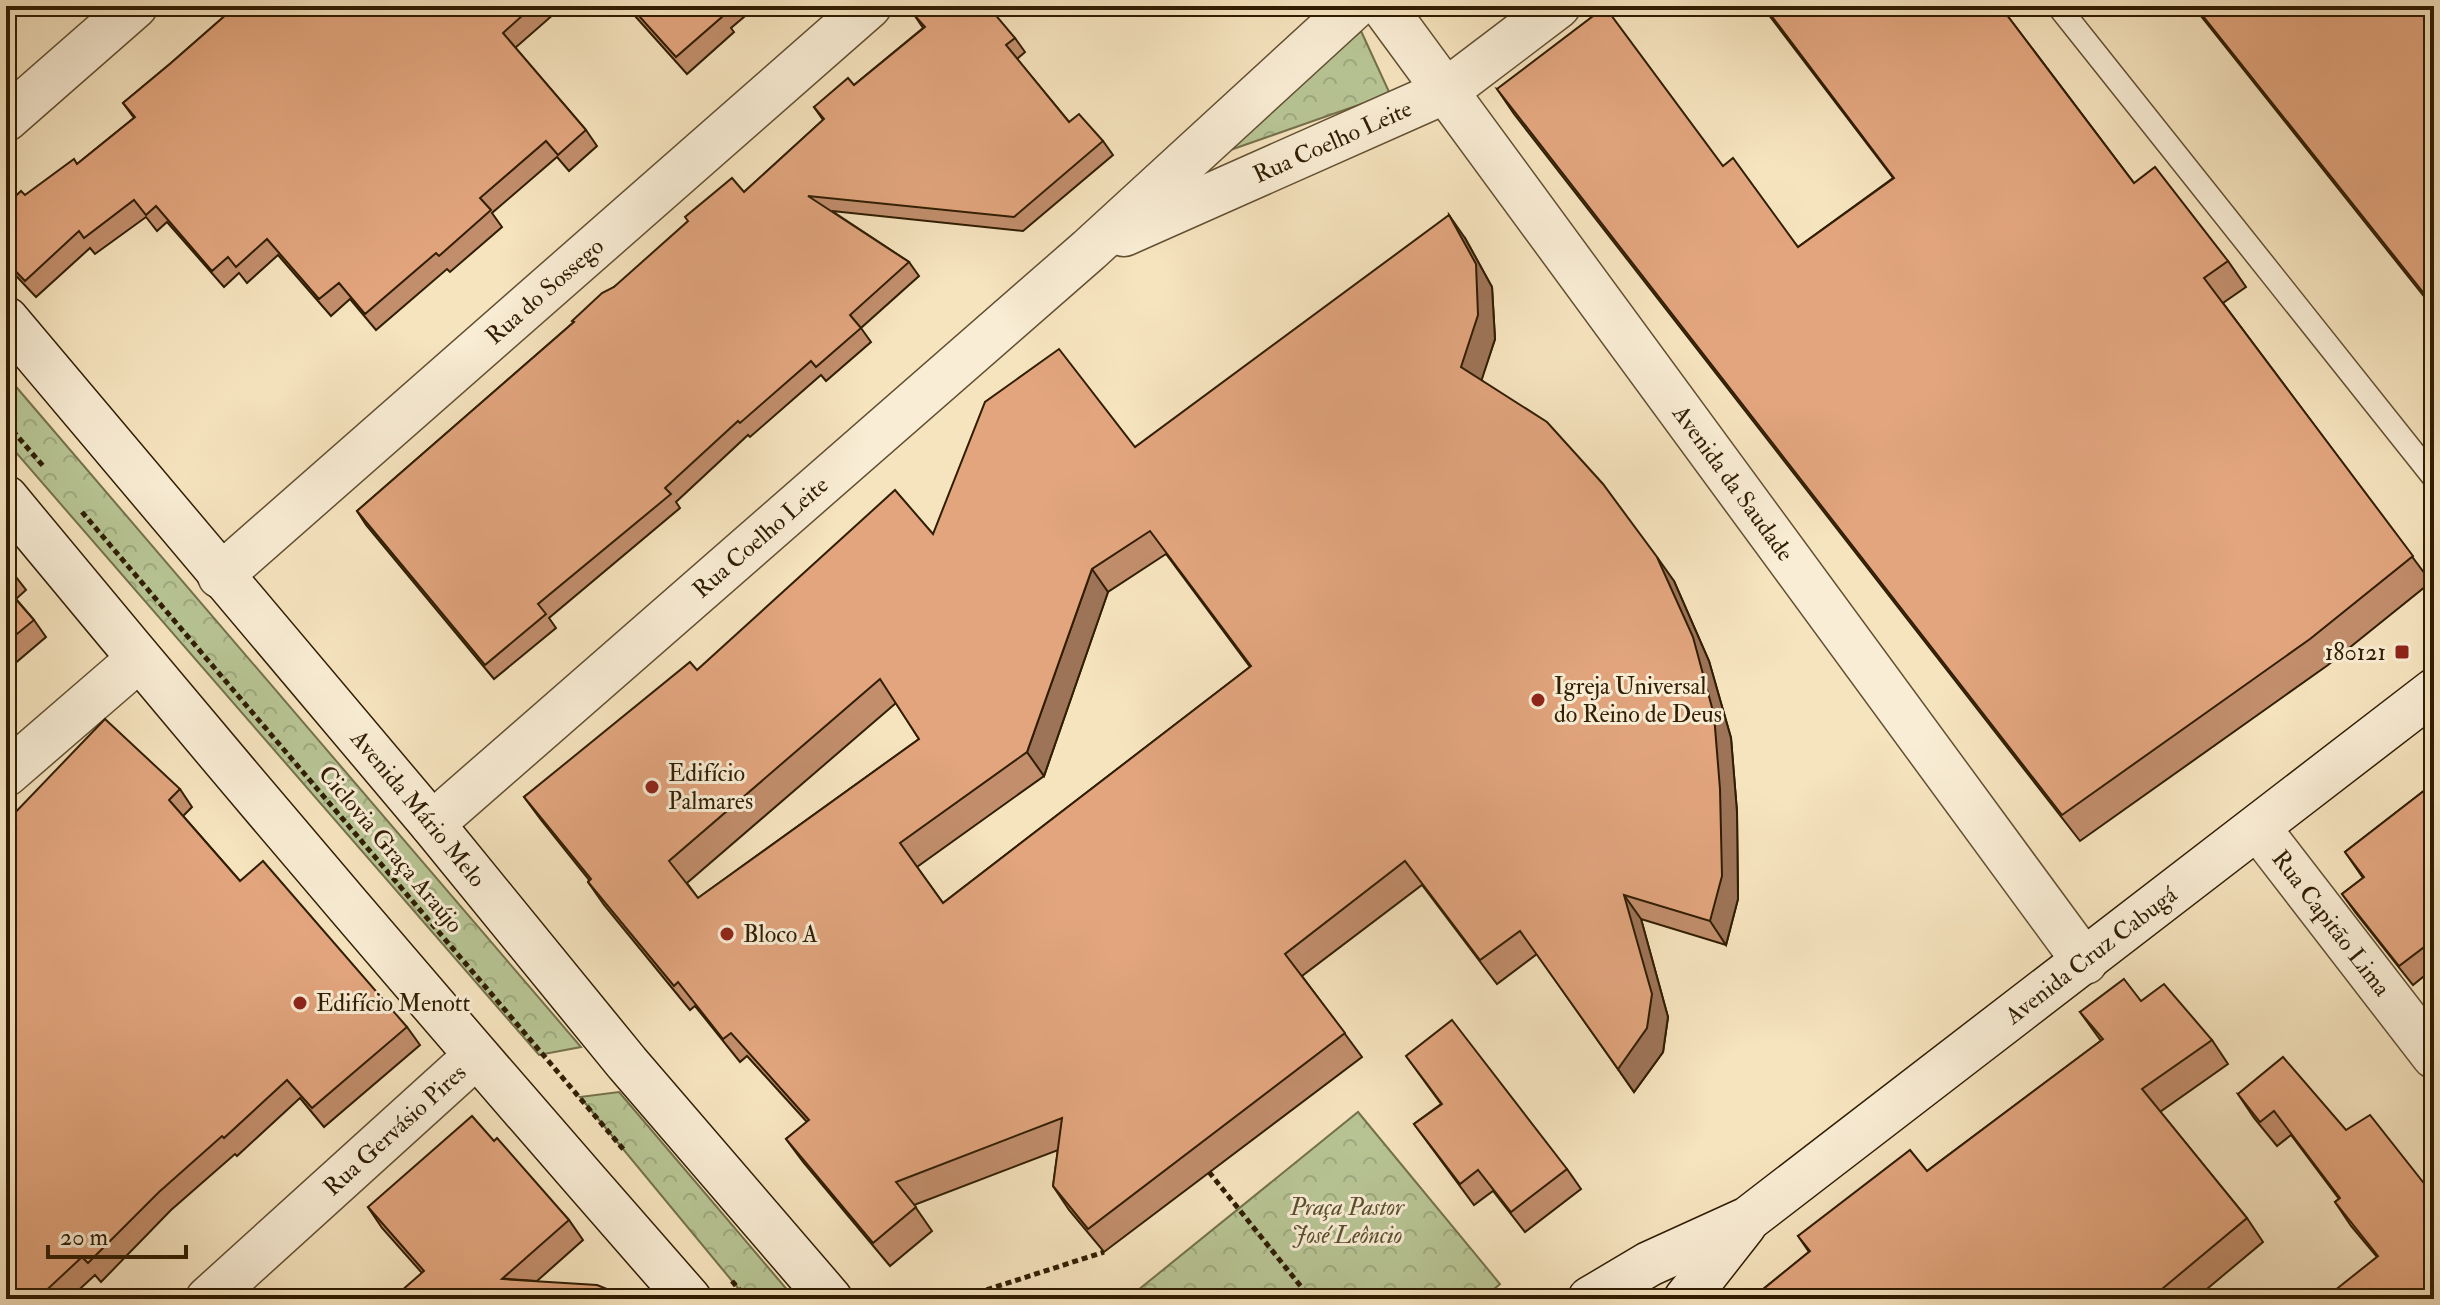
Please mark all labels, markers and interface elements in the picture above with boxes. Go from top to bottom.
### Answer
street label: Rua Coelho Leite [1248,93,1417,191]
street label: Rua do Sossego [479,231,611,352]
street label: Avenida da Saudade [1665,398,1801,568]
street label: Rua Coelho Leite [686,470,835,605]
place label: 180121 [2325,637,2386,668]
marker: 180121 [2393,643,2411,661]
place label: Igreja Universal do Reino de Deus [1554,671,1722,730]
marker: Igreja Universal do Reino de Deus [1529,691,1547,709]
street label: Avenida Mário Melo [343,723,492,894]
place label: Edifício Palmares [668,758,753,817]
street label: Ciclovia Graça Araújo [311,759,470,940]
marker: Edifício Palmares [643,778,661,796]
street label: Rua Capitão Lima [2265,844,2398,1004]
street label: Avenida Cruz Cabugá [1998,879,2184,1032]
place label: Bloco A [743,919,818,950]
marker: Bloco A [718,925,736,943]
place label: Edifício Menott [316,988,471,1019]
marker: Edifício Menott [291,994,309,1012]
street label: Rua Gervásio Pires [317,1057,473,1203]
park label: Praça Pastor José Leôncio [1289,1192,1405,1251]
scale bar [48,1209,186,1259]
text: 20 m [60,1222,109,1253]

